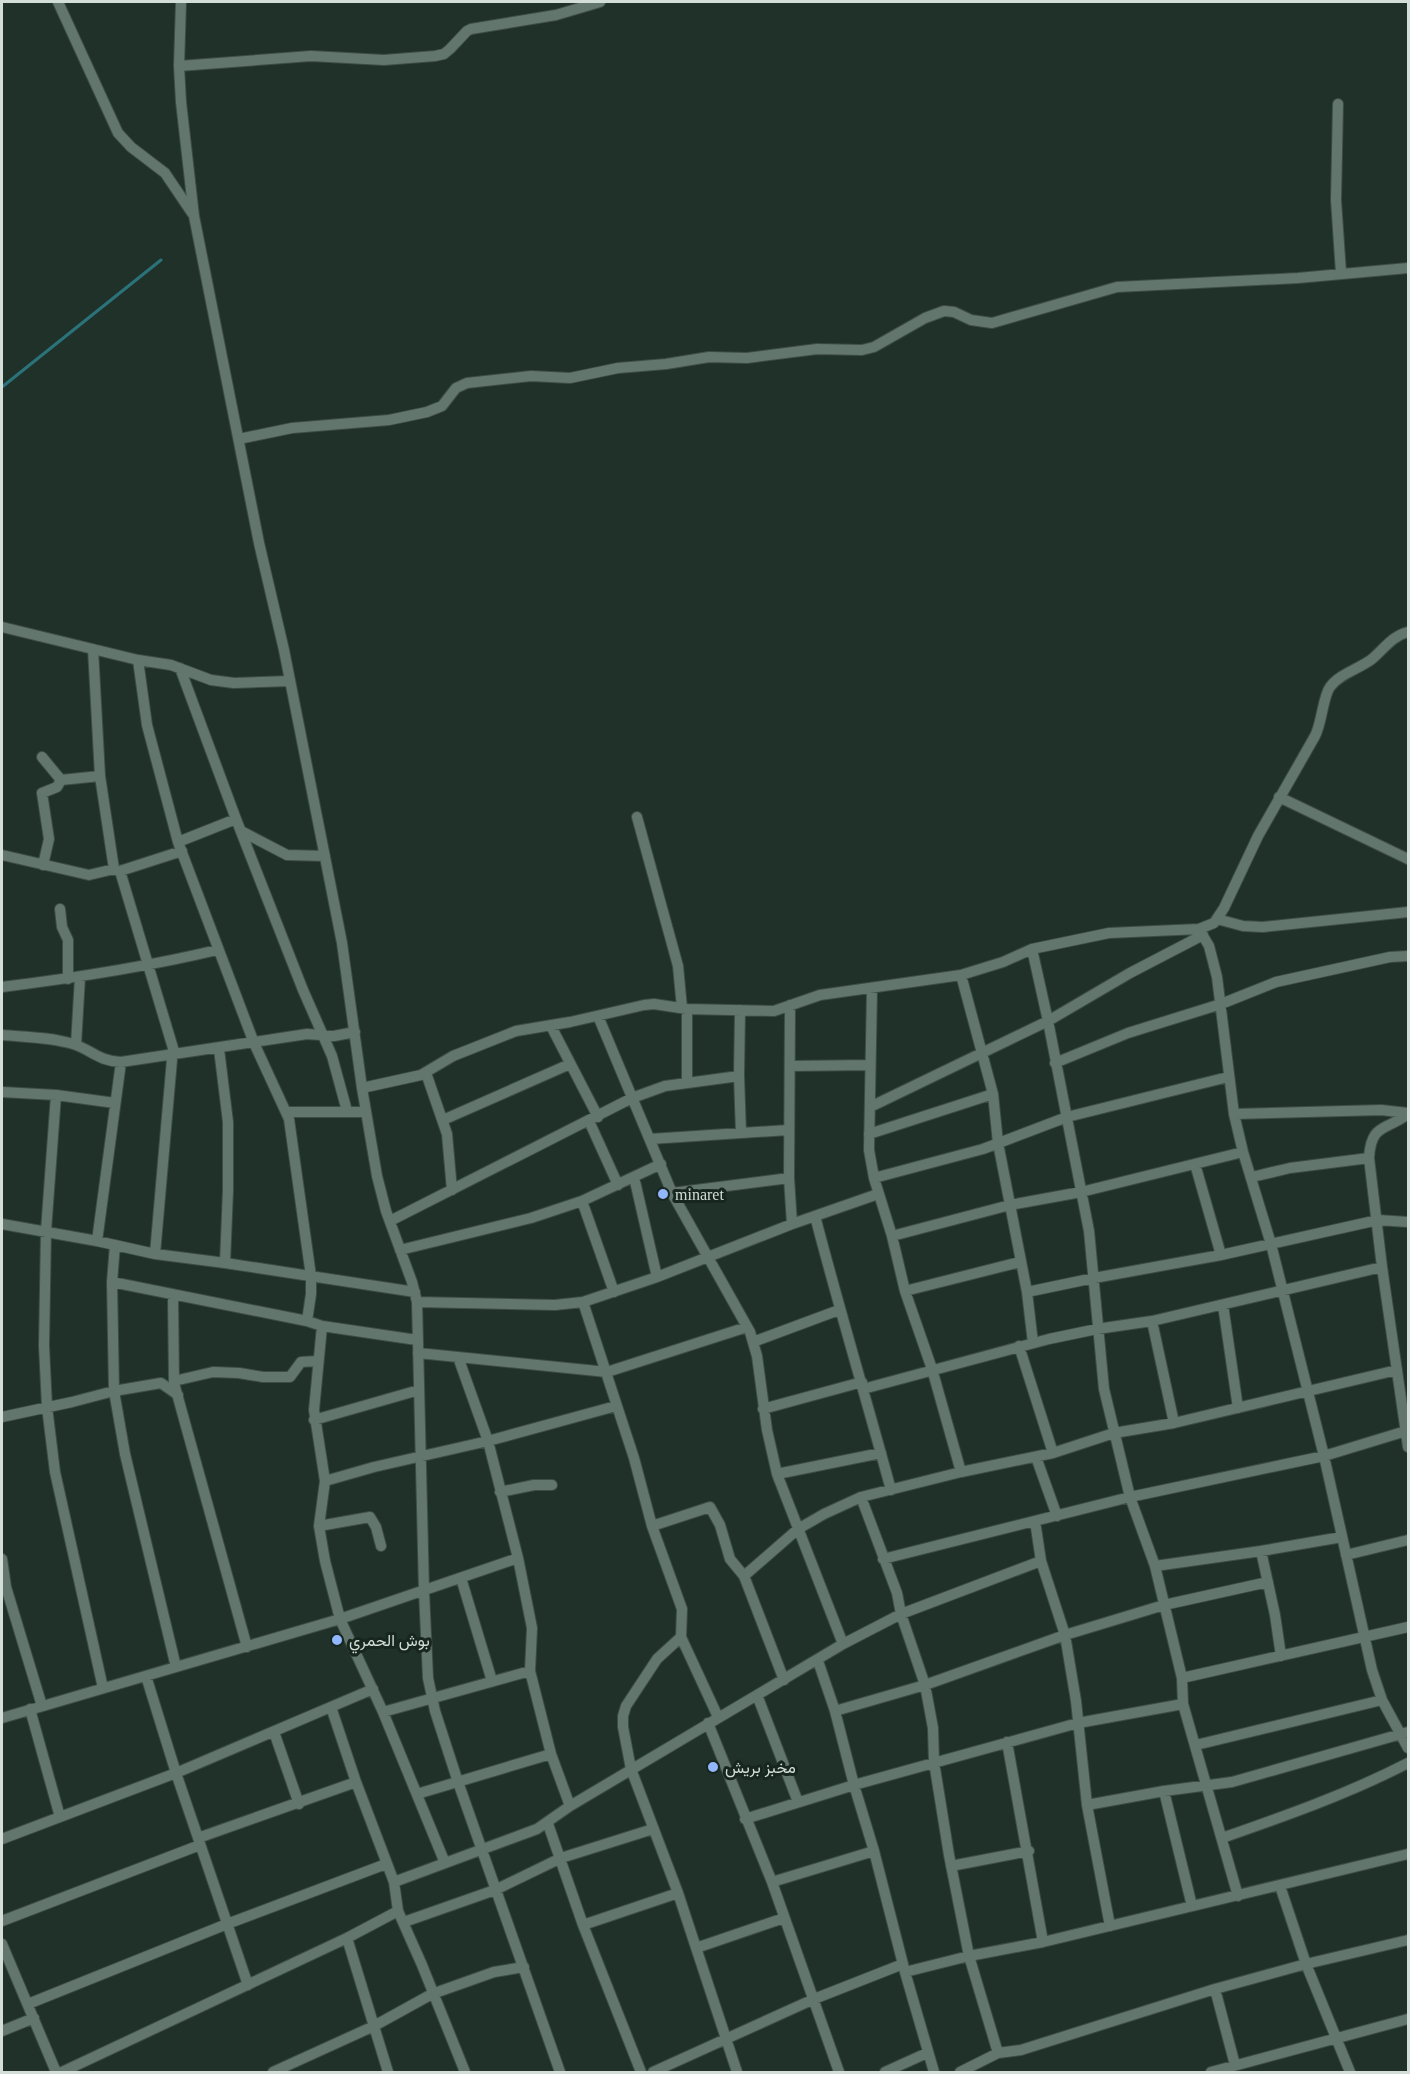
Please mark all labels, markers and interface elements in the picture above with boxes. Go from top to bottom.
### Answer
place label: minaret [675,1186,724,1203]
marker: minaret [656,1187,670,1201]
place label: بوش الحمري [349,1632,430,1654]
marker: بوش الحمري [330,1633,344,1647]
place label: مخبز بريش [725,1759,796,1778]
marker: مخبز بريش [706,1760,720,1774]

